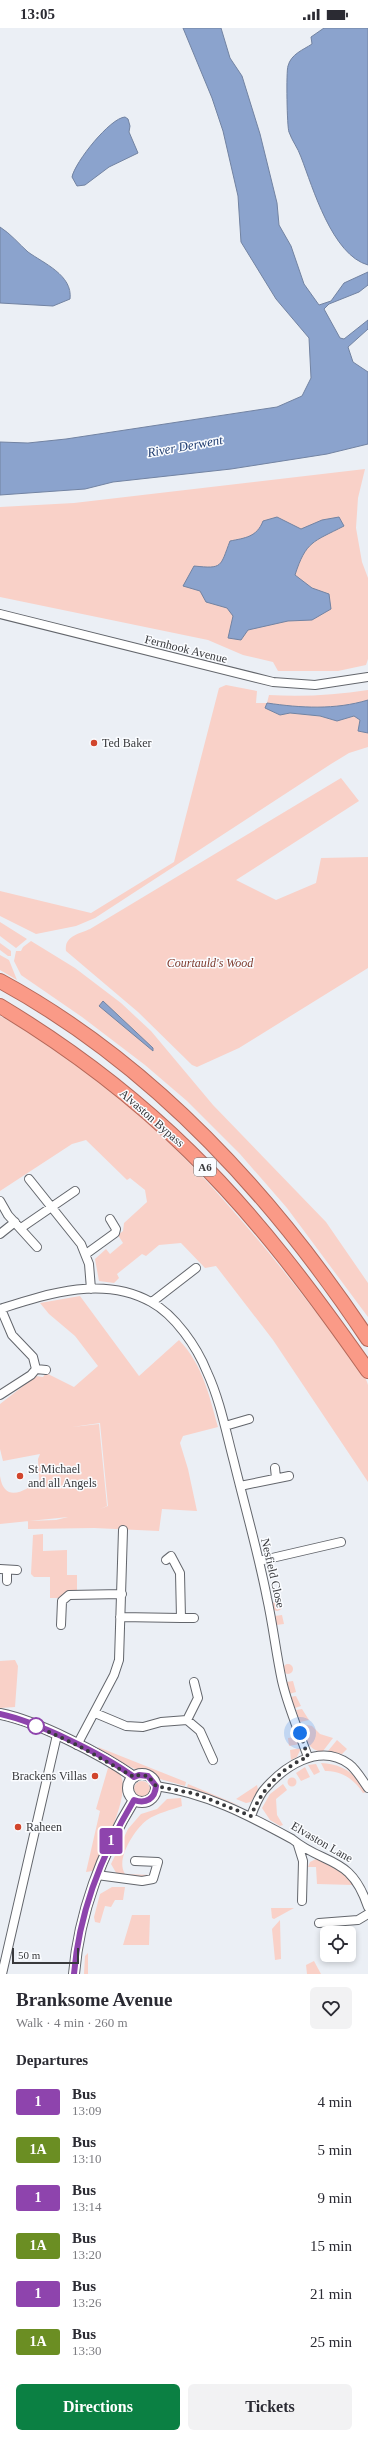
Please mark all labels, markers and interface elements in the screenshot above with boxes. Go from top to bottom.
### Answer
text: 13:05 [20,6,55,22]
water label: River Derwent [145,432,224,460]
street label: Fernhook Avenue [143,632,229,666]
place label: Ted Baker [102,736,151,750]
marker: Ted Baker [89,738,99,748]
park label: Courtauld's Wood [167,956,254,970]
street label: Alvaston Bypass [117,1086,187,1150]
road number: A6 [194,1158,216,1176]
place label: St Michael and all Angels [28,1462,97,1490]
marker: St Michael and all Angels [15,1471,25,1481]
street label: Nesfield Close [258,1537,288,1609]
unlabelled marker [27,1717,45,1735]
your location [290,1723,310,1743]
place label: Brackens Villas [12,1769,87,1783]
marker: Brackens Villas [90,1771,100,1781]
street label: Elvaston Lane [289,1819,355,1865]
place label: Raheen [26,1820,62,1834]
marker: Raheen [13,1822,23,1832]
line badge: 1 [98,1828,124,1854]
text: 1 [108,1833,115,1848]
map controls [320,1926,356,1962]
button: locate [320,1926,356,1962]
scale bar [12,1946,79,1965]
text: 50 m [18,1949,40,1961]
button: heart [310,1987,352,2029]
text: Branksome Avenue [16,1989,172,2010]
text: Walk · 4 min · 260 m [16,2015,128,2030]
text: Departures [16,2052,88,2068]
text: Bus [72,2086,96,2102]
text: 1 [35,2094,42,2109]
text: 4 min [317,2094,352,2110]
text: 13:09 [72,2103,102,2118]
text: Bus [72,2134,96,2150]
text: 1A [29,2142,47,2157]
text: 5 min [317,2142,352,2158]
text: 13:10 [72,2151,102,2166]
text: Bus [72,2182,96,2198]
text: 1 [35,2190,42,2205]
text: 9 min [317,2190,352,2206]
text: 13:14 [72,2199,102,2214]
text: Bus [72,2230,96,2246]
text: 1A [29,2238,47,2253]
text: 15 min [310,2238,352,2254]
text: 13:20 [72,2247,102,2262]
text: Bus [72,2278,96,2294]
text: 1 [35,2286,42,2301]
text: 21 min [310,2286,352,2302]
text: 13:26 [72,2295,102,2310]
text: Bus [72,2326,96,2342]
text: 1A [29,2334,47,2349]
text: 25 min [310,2334,352,2350]
text: 13:30 [72,2343,102,2358]
button: Directions [16,2384,180,2430]
button: Tickets [188,2384,352,2430]

